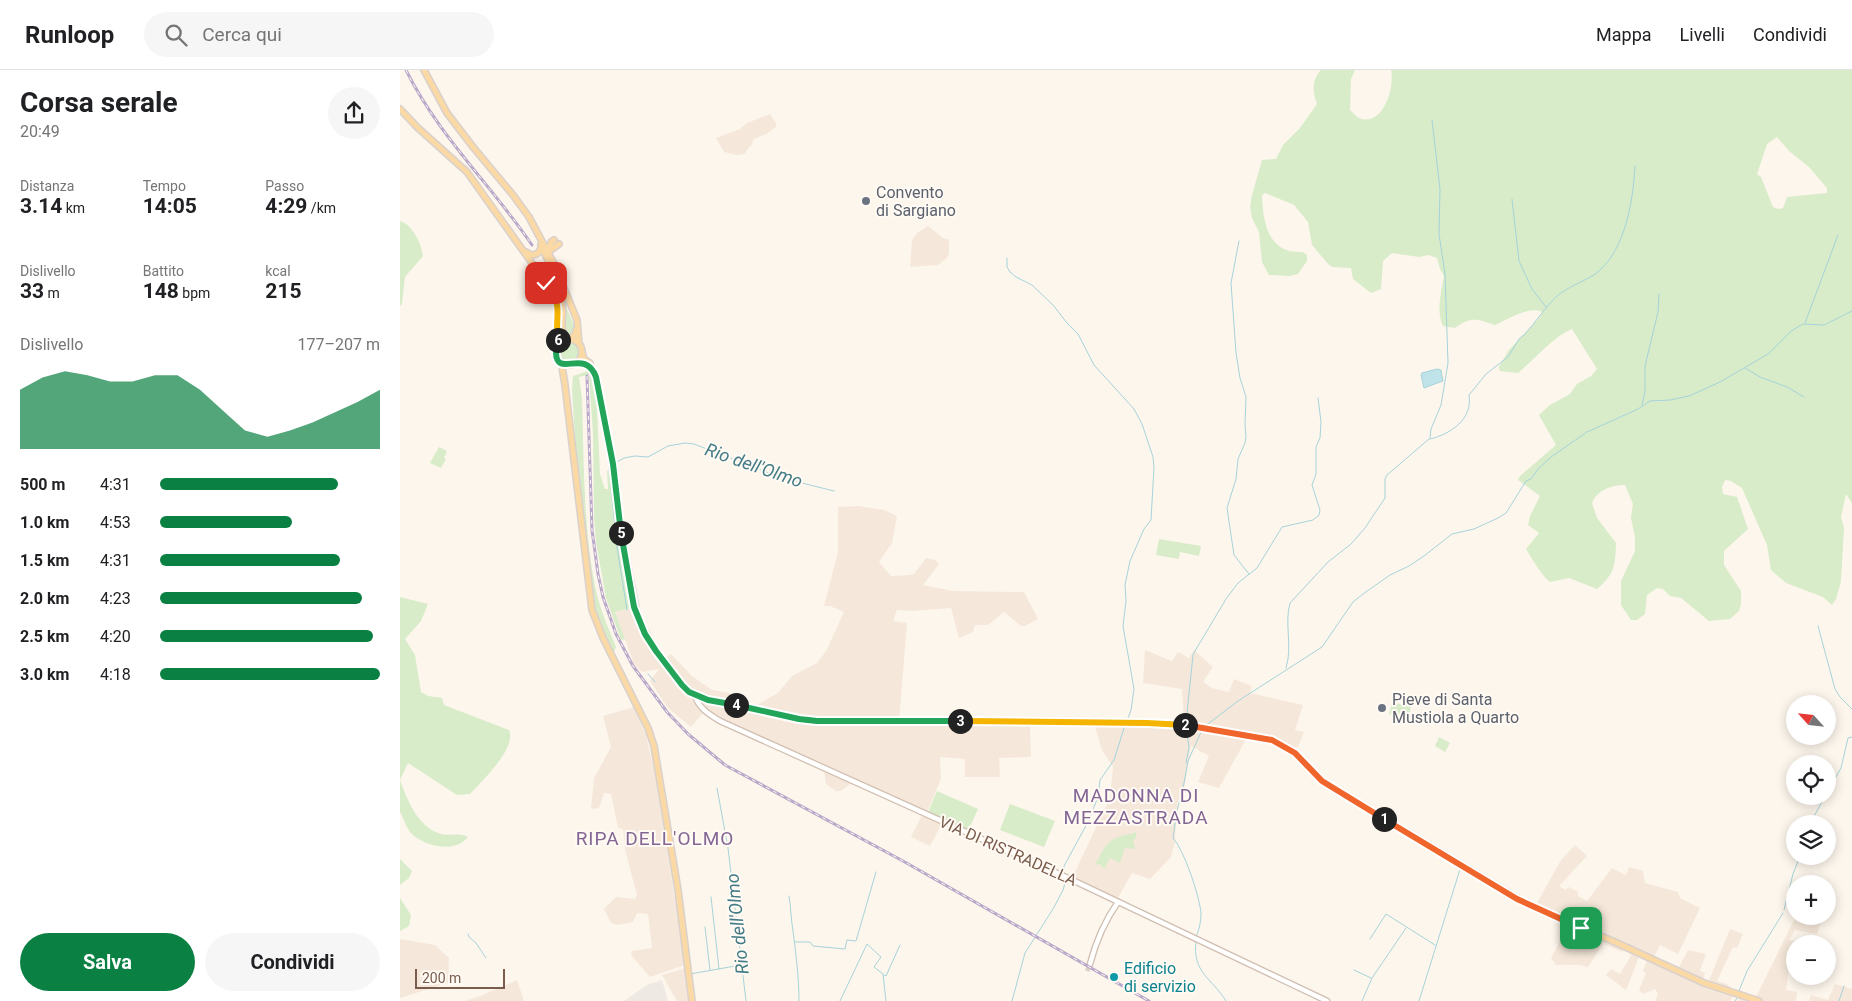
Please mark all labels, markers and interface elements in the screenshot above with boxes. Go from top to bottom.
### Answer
search box [144,12,494,57]
text: Runloop [25,21,114,49]
icon: search [162,21,190,49]
text: Cerca qui [202,23,282,46]
text: Mappa [1596,24,1652,45]
text: Livelli [1680,24,1725,45]
text: Condividi [1753,24,1827,45]
text: Corsa serale [20,86,178,119]
button: share [328,87,380,139]
text: 20:49 [20,122,60,141]
text: Distanza [20,178,74,194]
text: Tempo [143,178,186,194]
text: Passo [265,178,304,194]
place label: Convento di Sargiano [876,183,956,220]
text: 3.14 [20,194,62,218]
text: 14:05 [143,194,197,218]
text: 4:29 [265,194,307,218]
marker: Convento di Sargiano [860,195,872,207]
text: km [62,200,85,216]
text: /km [307,200,336,216]
pin [525,262,567,304]
text: Dislivello [20,263,76,279]
text: Battito [143,263,184,279]
text: kcal [265,263,291,279]
icon: check [532,269,560,297]
text: 33 [20,279,44,303]
text: 148 [143,279,179,303]
text: 215 [265,279,301,303]
text: m [44,285,60,301]
text: bpm [179,285,210,301]
pin: 6 [546,328,570,352]
text: 6 [554,332,563,348]
text: Dislivello [20,335,83,354]
text: 177–207 m [298,335,380,354]
water label: Rio dell'Olmo [703,439,805,491]
text: 500 m [20,475,65,494]
text: 4:31 [100,475,131,494]
text: 1.0 km [20,513,69,532]
text: 4:53 [100,513,131,532]
pin: 5 [608,520,634,546]
text: 5 [617,525,626,541]
text: 1.5 km [20,551,69,570]
text: 4:31 [100,551,131,570]
text: 2.0 km [20,589,69,608]
text: 4:23 [100,589,131,608]
text: 2.5 km [20,627,69,646]
text: 4:20 [100,627,131,646]
text: 3.0 km [20,665,69,684]
text: 4:18 [100,665,131,684]
place label: Pieve di Santa Mustiola a Quarto [1392,690,1519,727]
pin: 4 [724,692,748,718]
north arrow [1786,695,1836,745]
map controls [1786,695,1836,985]
text: 4 [732,697,741,713]
marker: Pieve di Santa Mustiola a Quarto [1376,702,1388,714]
pin: 3 [948,708,972,734]
pin: 2 [1172,712,1198,738]
text: 3 [956,713,965,729]
text: 2 [1181,717,1190,733]
button: locate [1786,755,1836,805]
district label: MADONNA DI MEZZASTRADA [1063,784,1209,829]
pin: 1 [1372,806,1396,832]
text: 1 [1380,811,1389,827]
street label: VIA DI RISTRADELLA [936,812,1080,890]
button: layers [1786,815,1836,865]
district label: RIPA DELL'OLMO [576,827,734,850]
water label: Rio dell'Olmo [721,872,753,976]
button: + [1786,875,1836,925]
pin [1560,907,1602,949]
icon: arrive [1567,914,1595,942]
button: Salva [20,933,195,991]
button: Condividi [205,933,380,991]
button: − [1786,935,1836,985]
place label: Edificio di servizio [1124,959,1196,996]
scale bar [415,966,505,989]
text: 200 m [422,970,461,986]
marker: Edificio di servizio [1108,971,1120,983]

